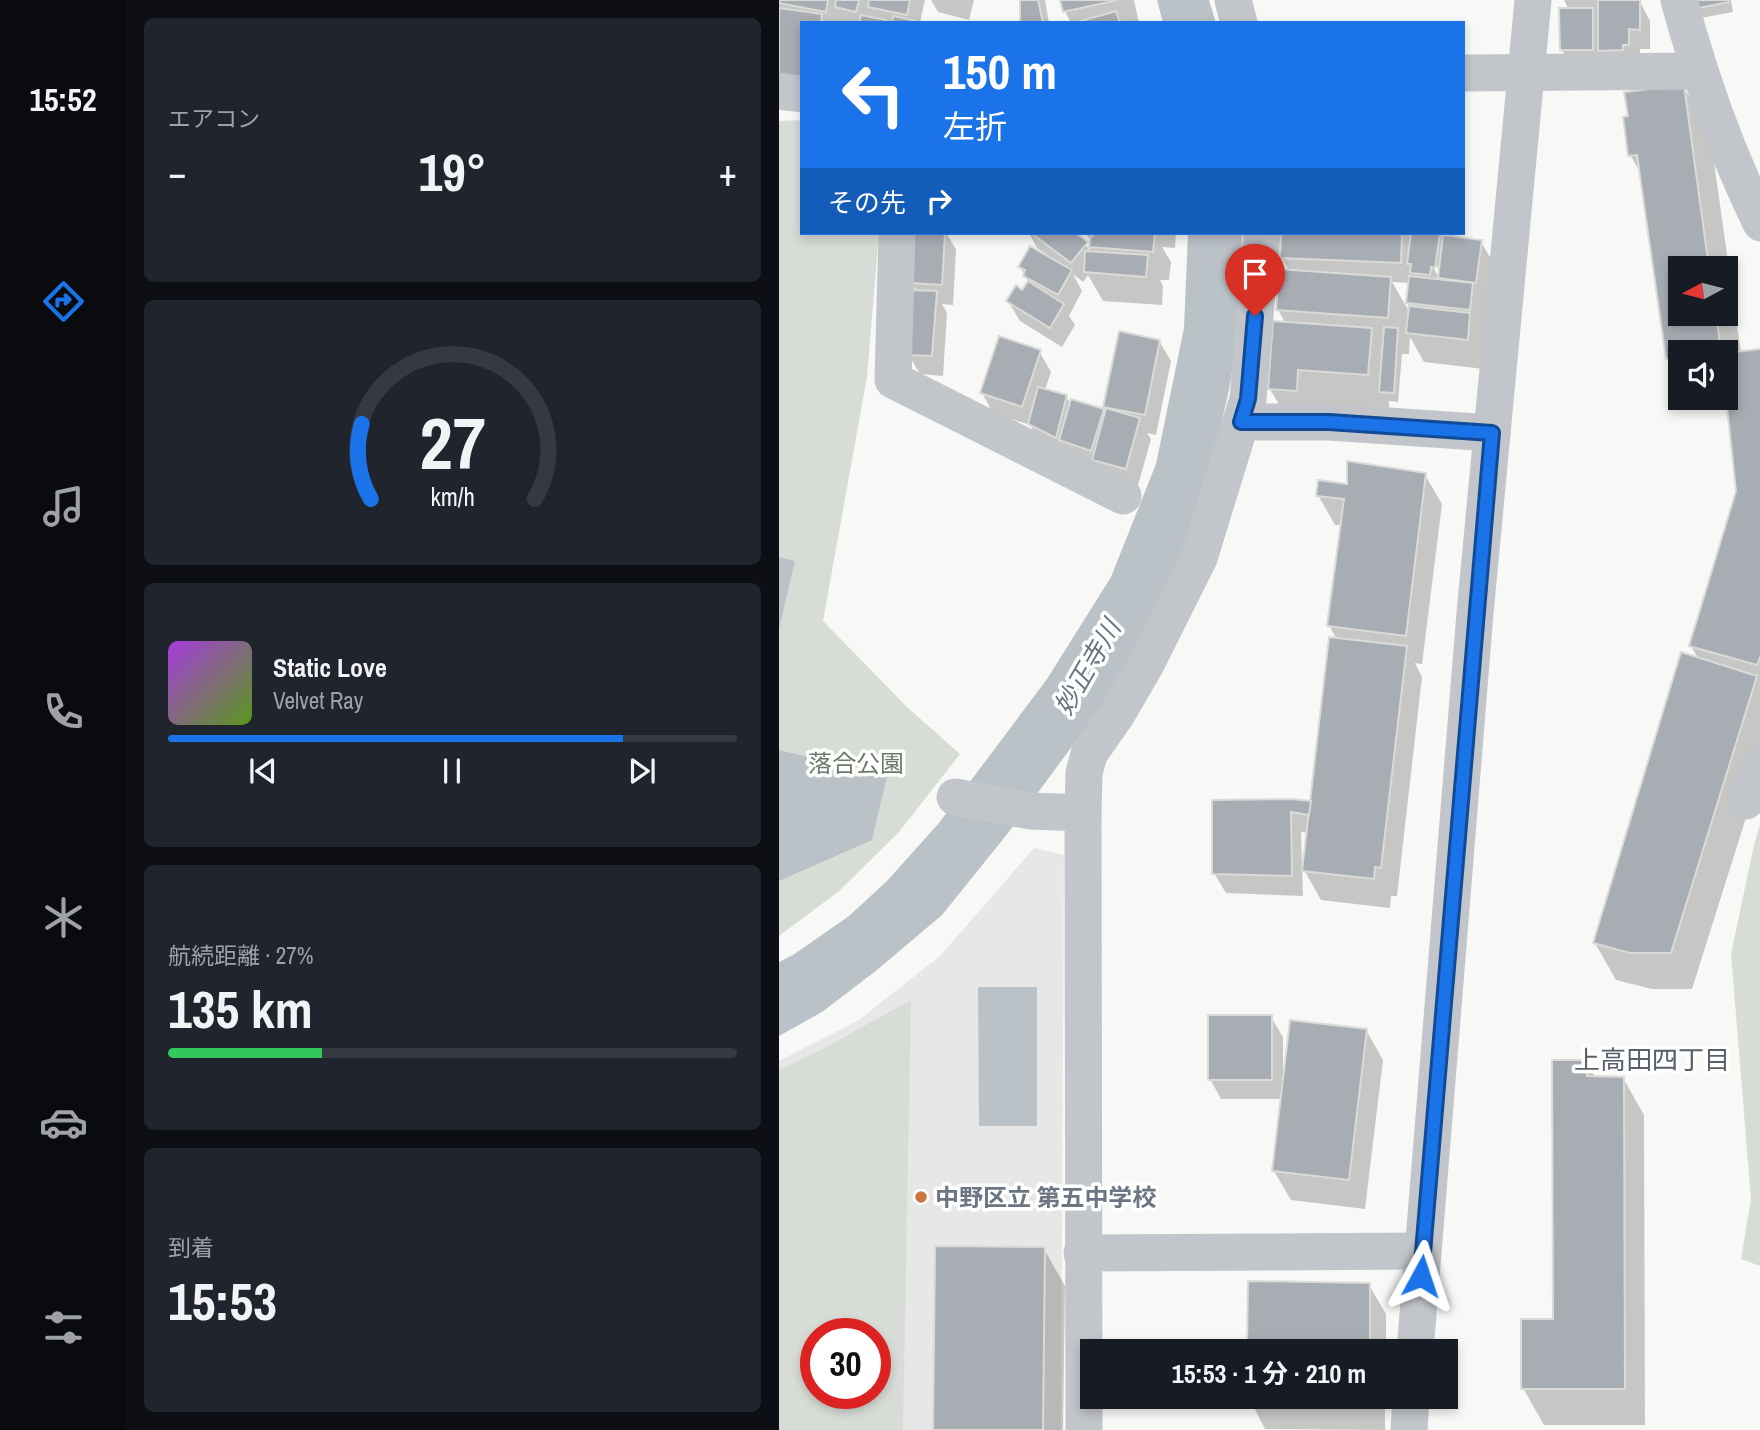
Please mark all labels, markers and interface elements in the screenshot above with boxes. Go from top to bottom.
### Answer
text: 150 m [943,38,1057,104]
icon: left [828,49,919,140]
text: 15:52 [29,78,97,121]
text: エアコン [168,103,260,134]
text: 左折 [943,105,1007,148]
text: 19° [418,137,487,207]
text: − [168,147,186,198]
text: + [719,147,737,198]
icon: right [920,182,958,220]
text: その先 [828,185,906,220]
pin [1225,244,1285,316]
icon: arrive [1236,255,1274,293]
north arrow [1668,256,1738,326]
map controls [1668,256,1738,410]
icon: directions [39,277,88,326]
button: sound [1668,340,1738,410]
text: 27 [419,394,486,492]
text: km/h [430,479,475,513]
icon: music [39,482,88,531]
water label: 妙正寺川 [1046,611,1130,721]
text: Static Love [273,650,387,685]
text: Velvet Ray [273,685,363,716]
icon: phone [39,687,88,736]
park label: 落合公園 [808,747,904,779]
icon: previous [244,752,282,790]
icon: pause [433,752,471,790]
icon: next [623,752,661,790]
icon: climate [39,893,88,942]
text: 航続距離 · 27% [168,940,313,971]
text: 135 km [168,974,313,1044]
district label: 上高田四丁目 [1574,1042,1730,1077]
icon: car [39,1098,88,1147]
place label: 中野区立 第五中学校 [935,1181,1156,1213]
marker: 中野区立 第五中学校 [913,1189,929,1205]
text: 到着 [168,1232,214,1263]
position arrow [1384,1239,1458,1313]
text: 15:53 [168,1266,277,1336]
icon: filters [39,1303,88,1352]
speed limit sign: 30 [800,1318,891,1409]
text: 15:53 · 1 分 · 210 m [1172,1356,1366,1391]

